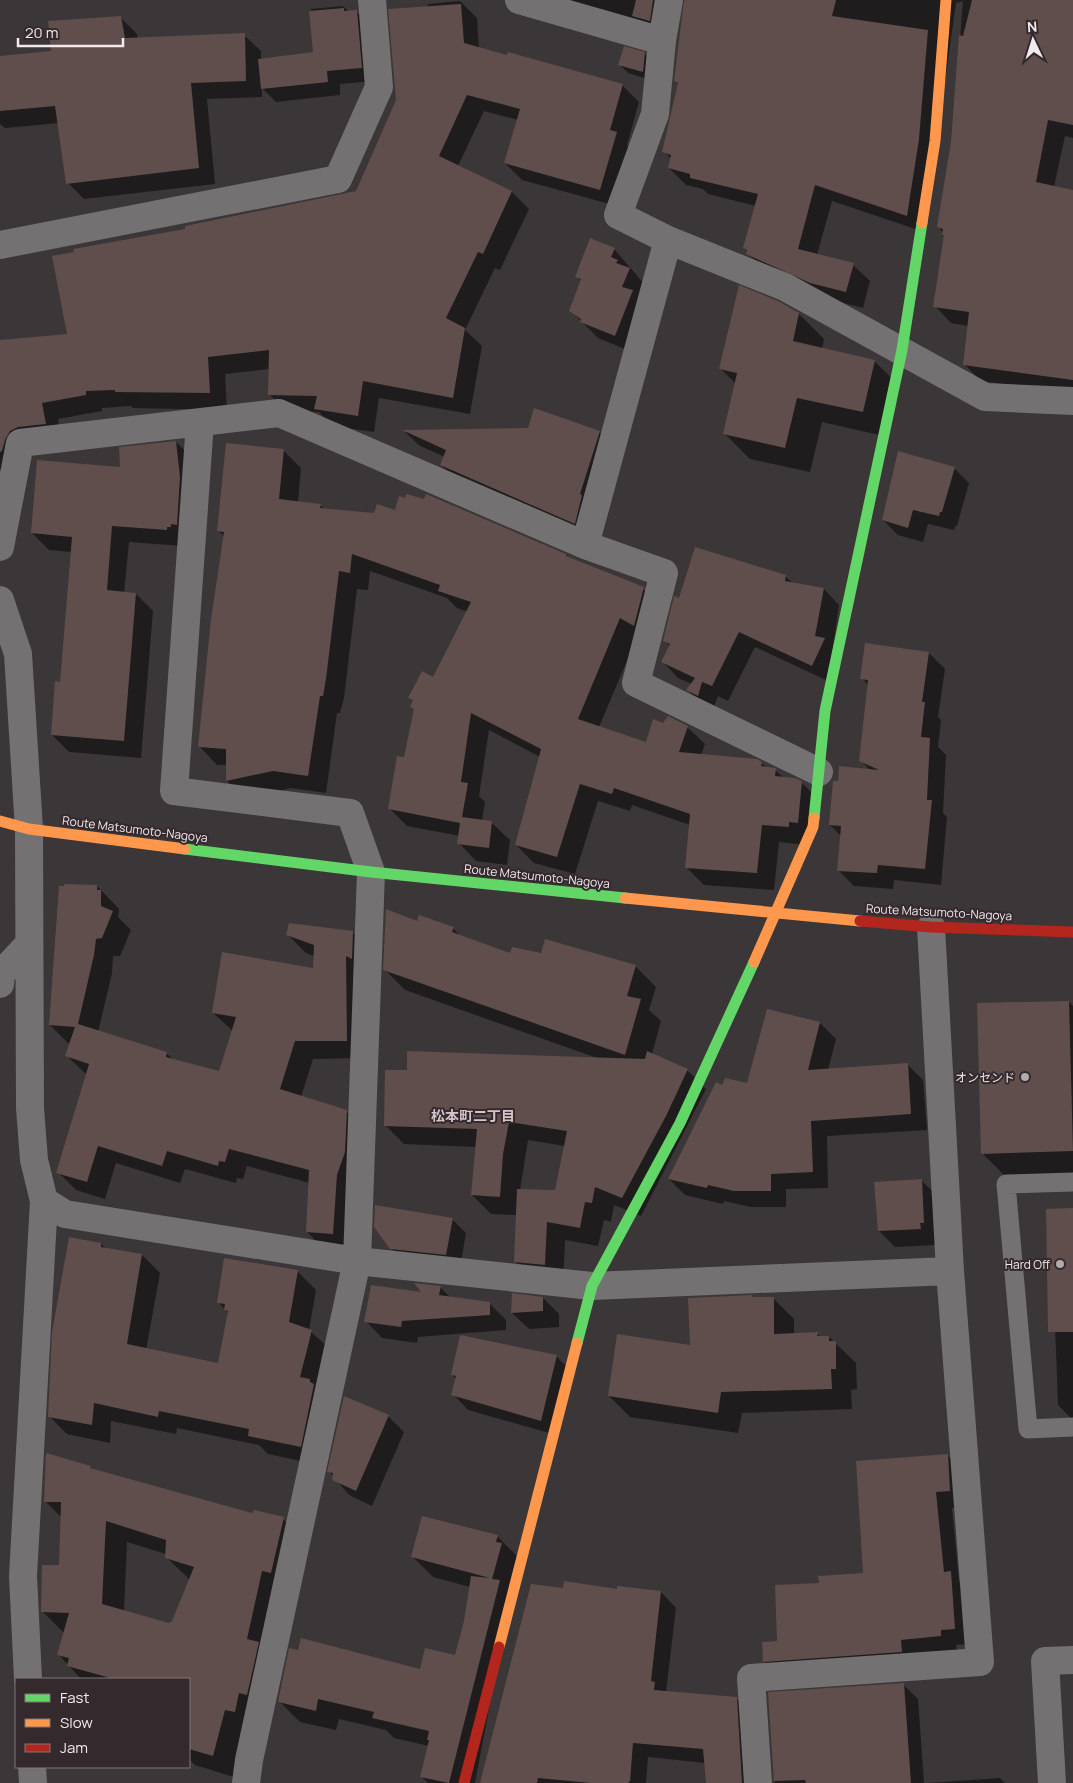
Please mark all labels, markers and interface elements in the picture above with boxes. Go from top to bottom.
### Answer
scale bar [18,15,122,47]
north arrow [1008,15,1058,65]
text: N [1026,17,1038,36]
text: 20 m [25,22,58,43]
street label: Route Matsumoto-Nagoya [61,812,209,846]
street label: Route Matsumoto-Nagoya [463,860,611,892]
street label: Route Matsumoto-Nagoya [866,900,1012,924]
place label: オンセンド [955,1069,1015,1086]
marker: オンセンド [1019,1071,1031,1083]
district label: 松本町二丁目 [431,1106,515,1125]
place label: Hard Off [1005,1256,1050,1273]
marker: Hard Off [1054,1258,1066,1270]
legend [15,1678,190,1768]
text: Fast [60,1687,89,1708]
text: Slow [60,1712,93,1733]
text: Jam [60,1737,88,1758]

